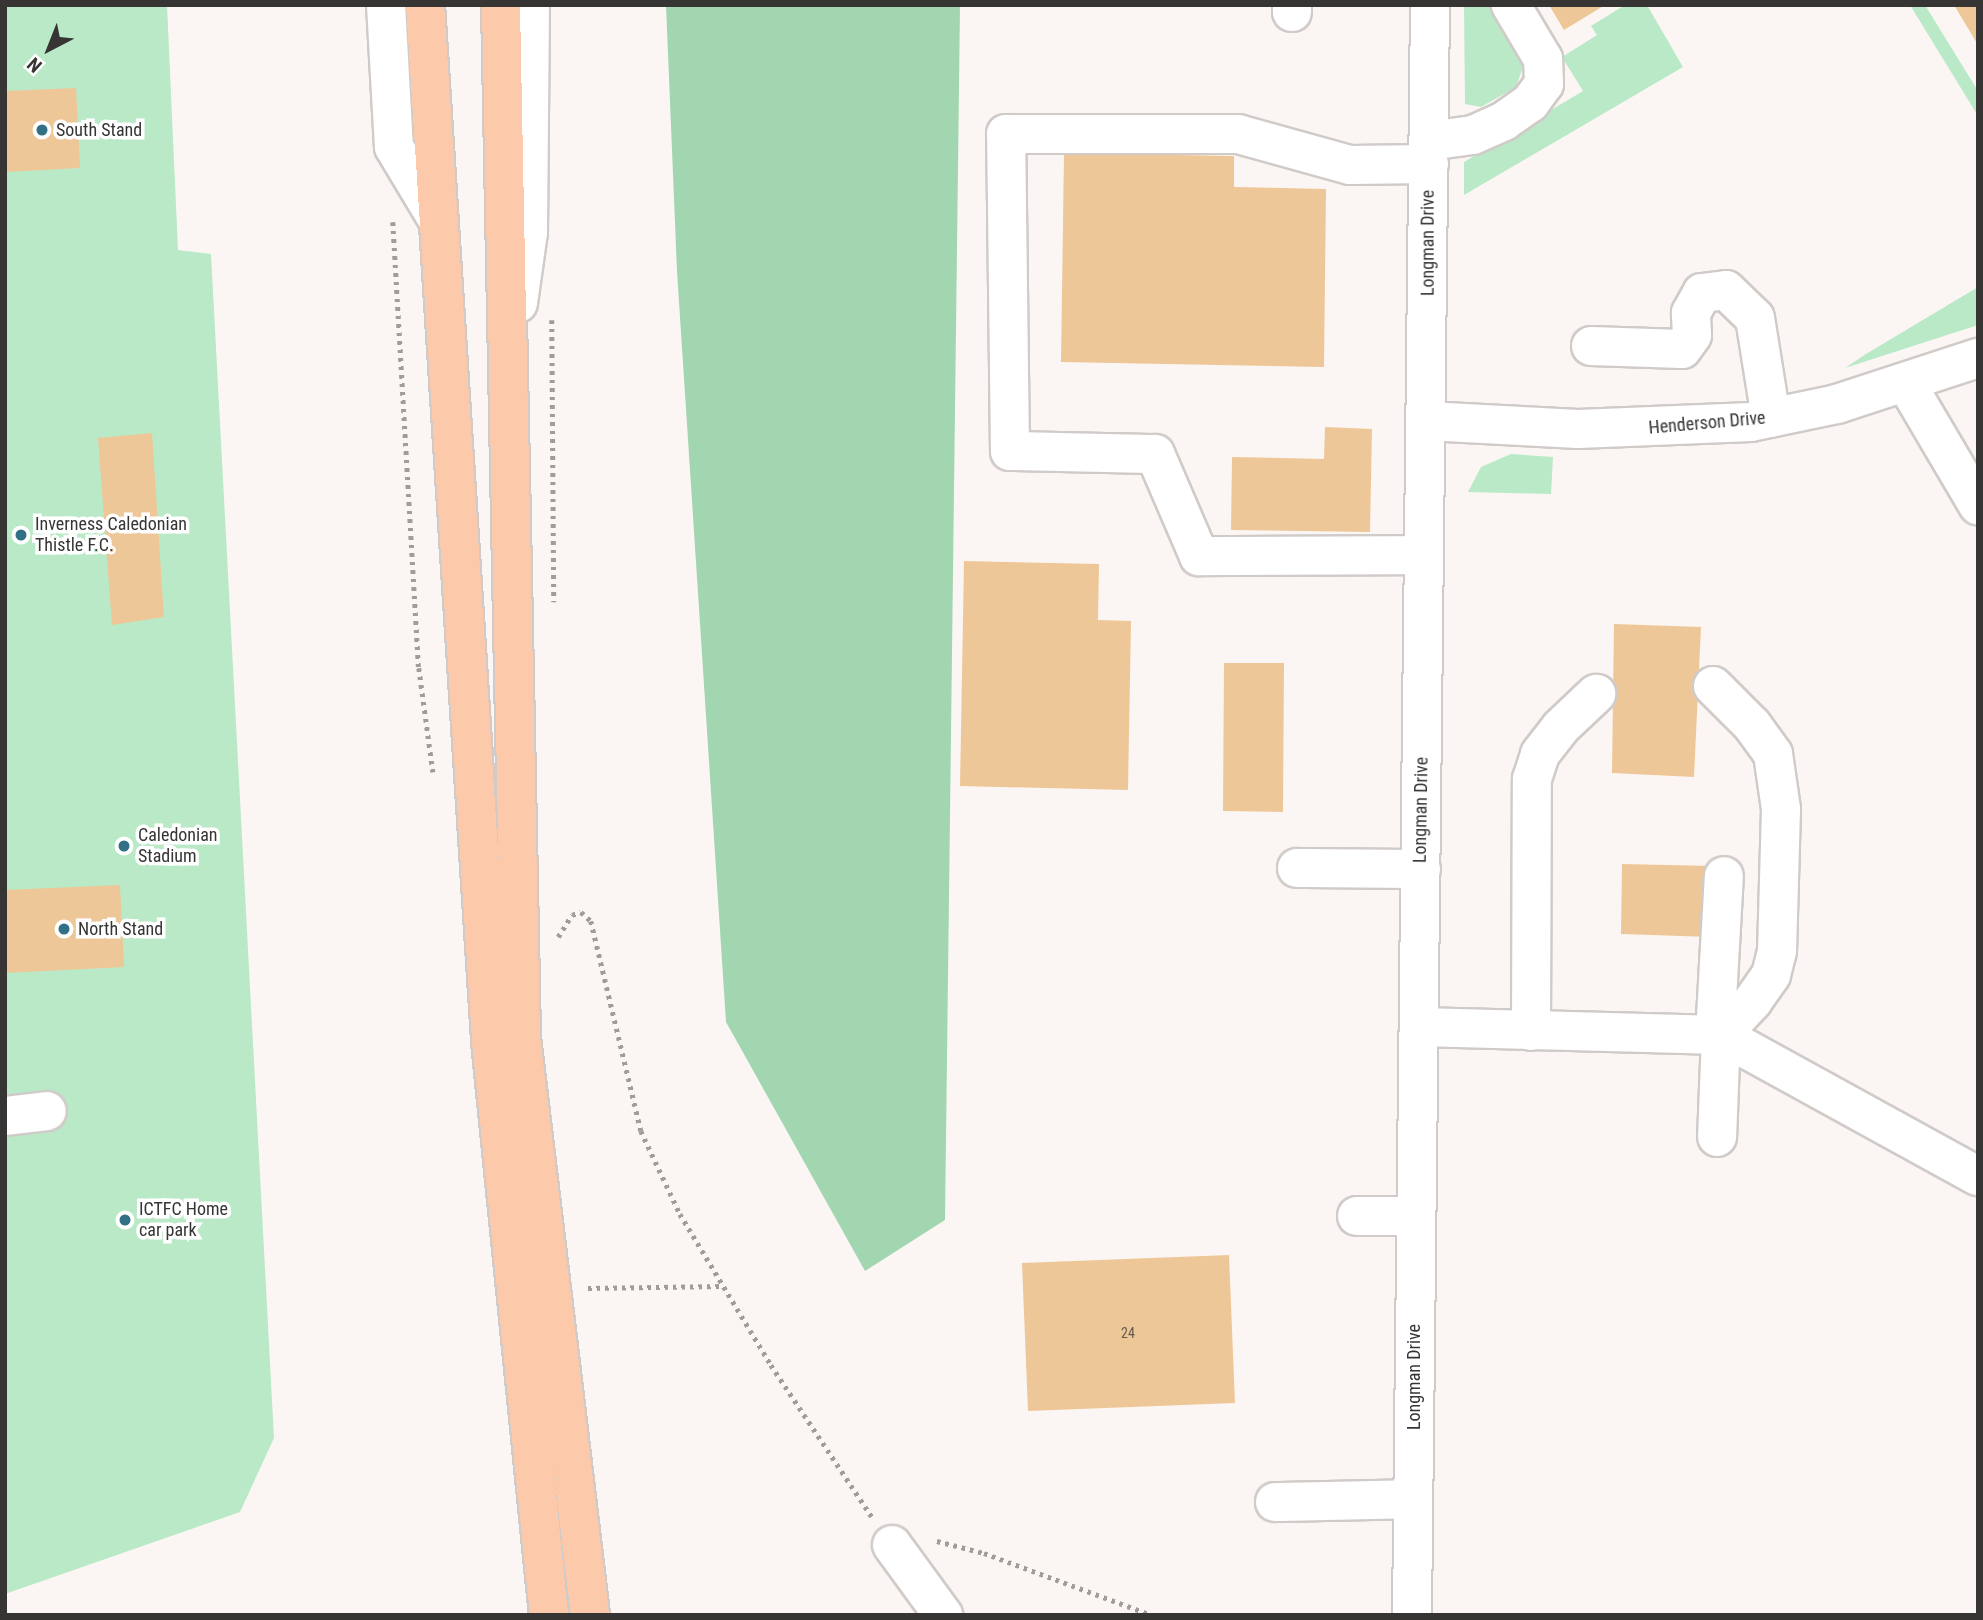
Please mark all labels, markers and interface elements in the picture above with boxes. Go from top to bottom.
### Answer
north arrow [14,14,84,84]
text: N [23,53,47,77]
place label: South Stand [56,119,142,141]
marker: South Stand [34,122,50,138]
street label: Longman Drive [1417,190,1439,296]
street label: Henderson Drive [1648,407,1766,439]
place label: Inverness Caledonian Thistle F.C. [35,514,187,556]
marker: Inverness Caledonian Thistle F.C. [13,527,29,543]
street label: Longman Drive [1409,757,1433,863]
place label: Caledonian Stadium [138,825,218,868]
marker: Caledonian Stadium [116,838,132,854]
place label: North Stand [78,918,163,940]
marker: North Stand [56,921,72,937]
place label: ICTFC Home car park [139,1199,228,1242]
marker: ICTFC Home car park [117,1212,133,1228]
street label: Longman Drive [1403,1324,1425,1430]
house number: 24 [1121,1325,1135,1341]

